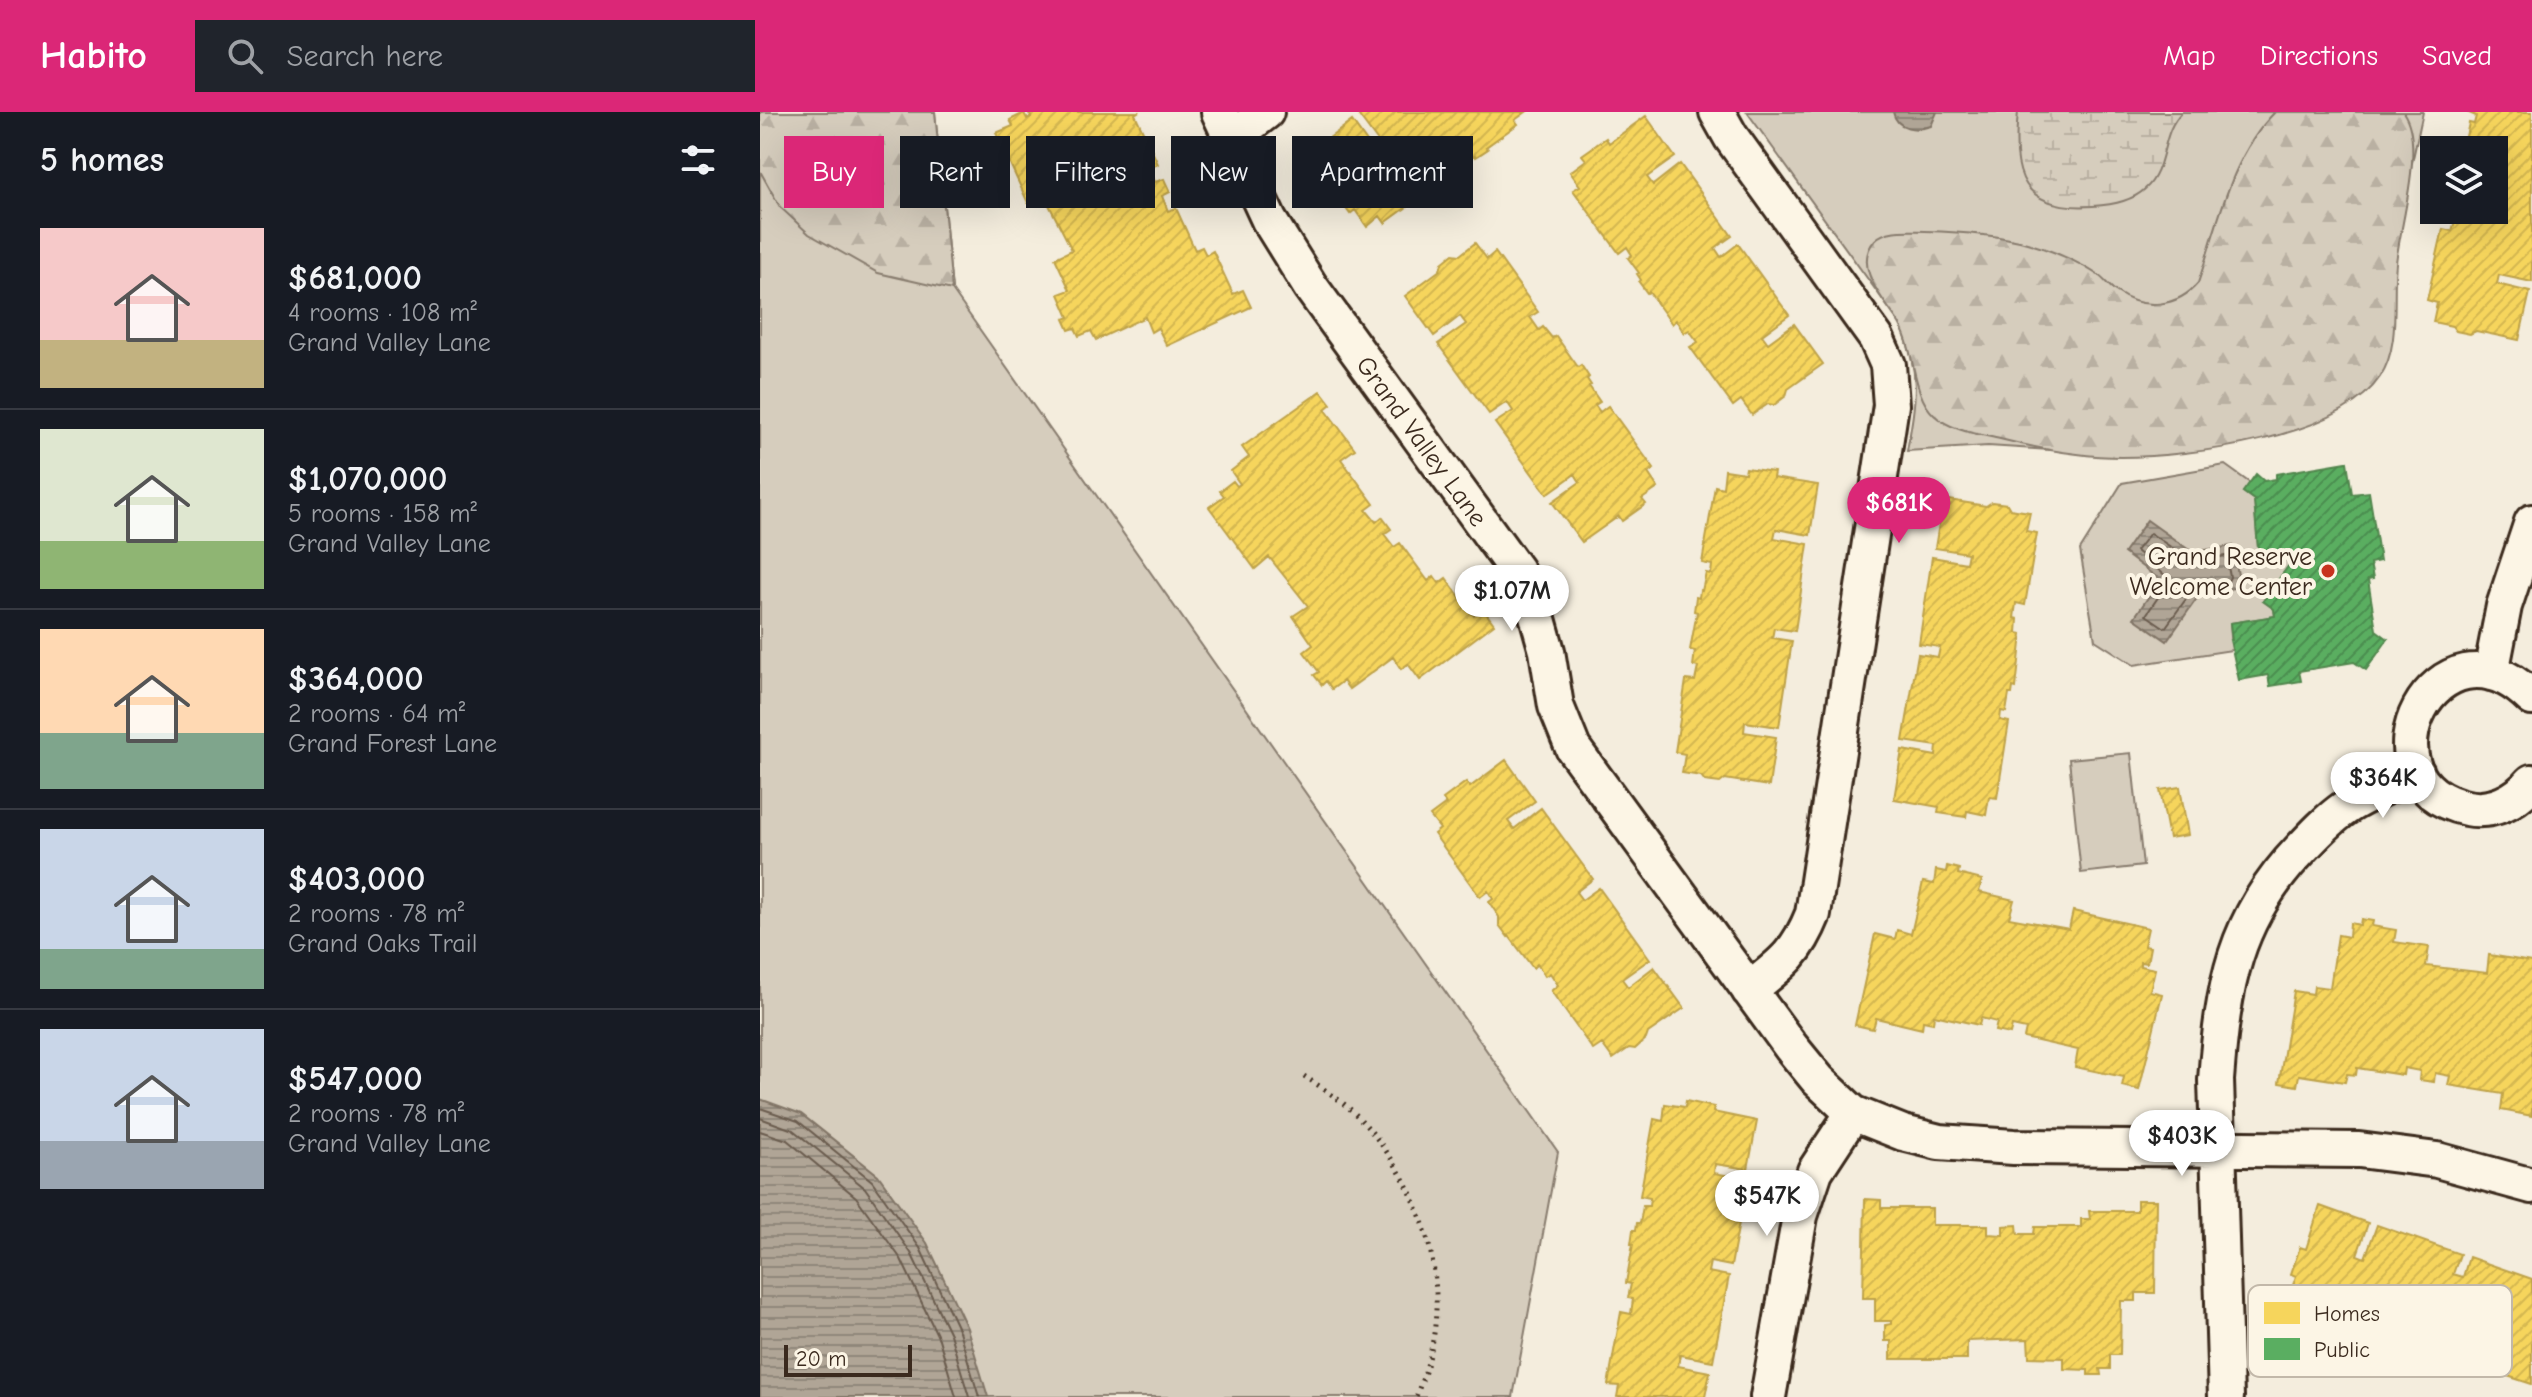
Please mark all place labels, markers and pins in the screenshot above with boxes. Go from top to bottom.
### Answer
pin: $681K [1843,477,1955,545]
place label: Grand Reserve Welcome Center [2130,542,2313,602]
marker: Grand Reserve Welcome Center [2319,562,2337,580]
pin: $1.07M [1447,565,1577,633]
pin: $364K [2327,752,2439,820]
pin: $403K [2126,1110,2238,1178]
pin: $547K [1711,1170,1823,1238]

